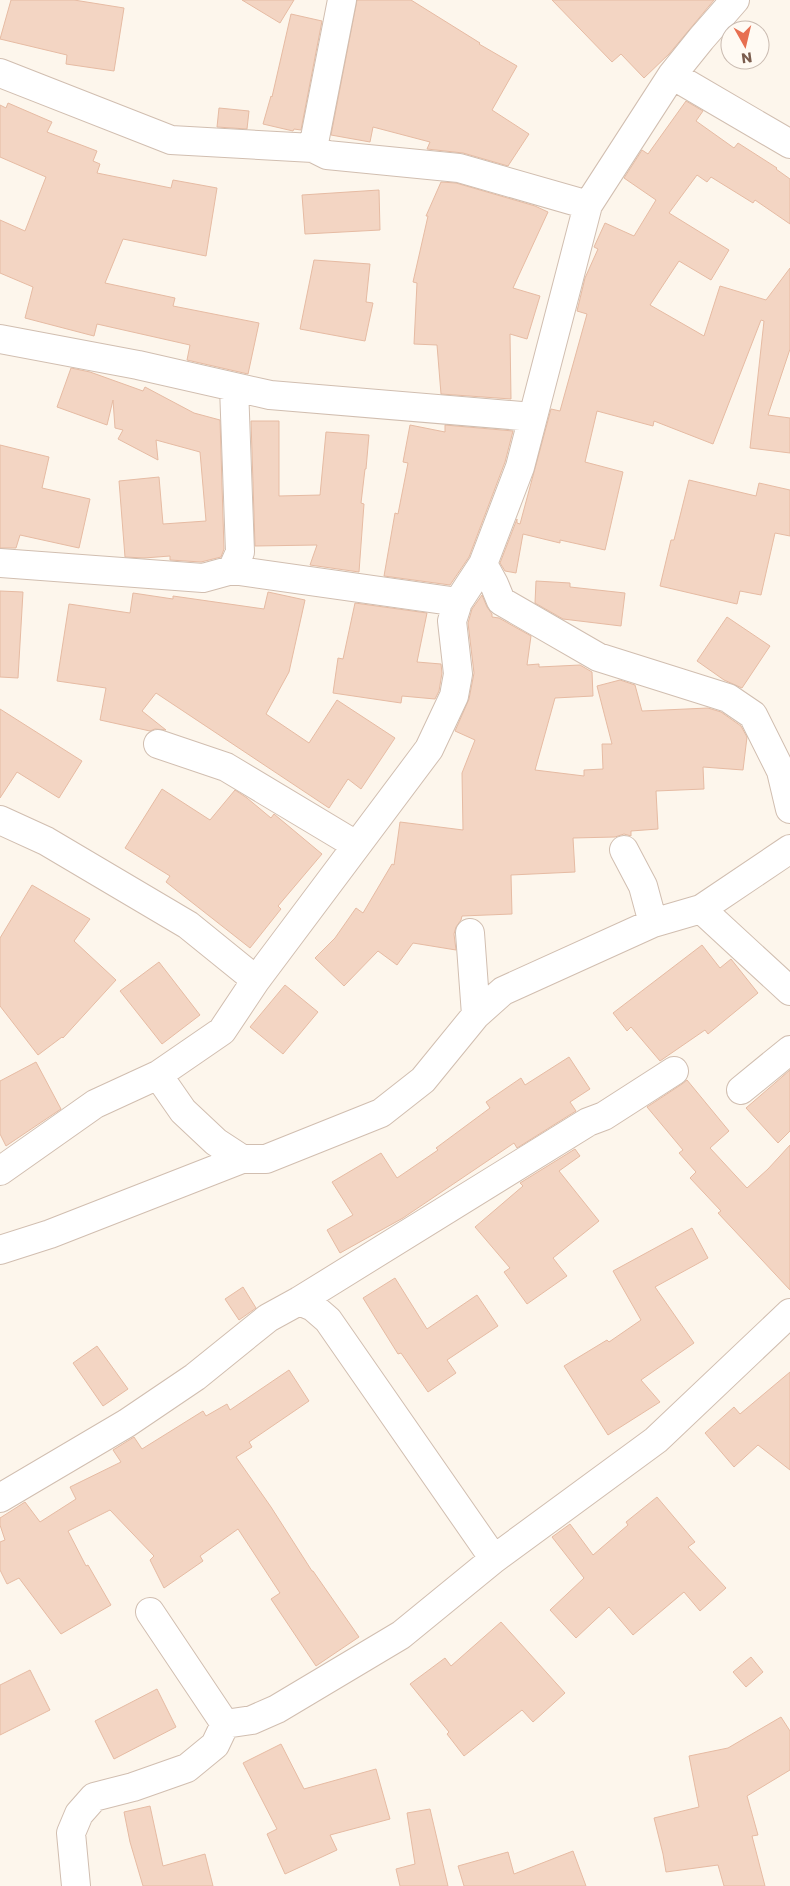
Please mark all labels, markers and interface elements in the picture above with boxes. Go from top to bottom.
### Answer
north arrow [720,20,770,70]
text: N [740,47,753,69]

